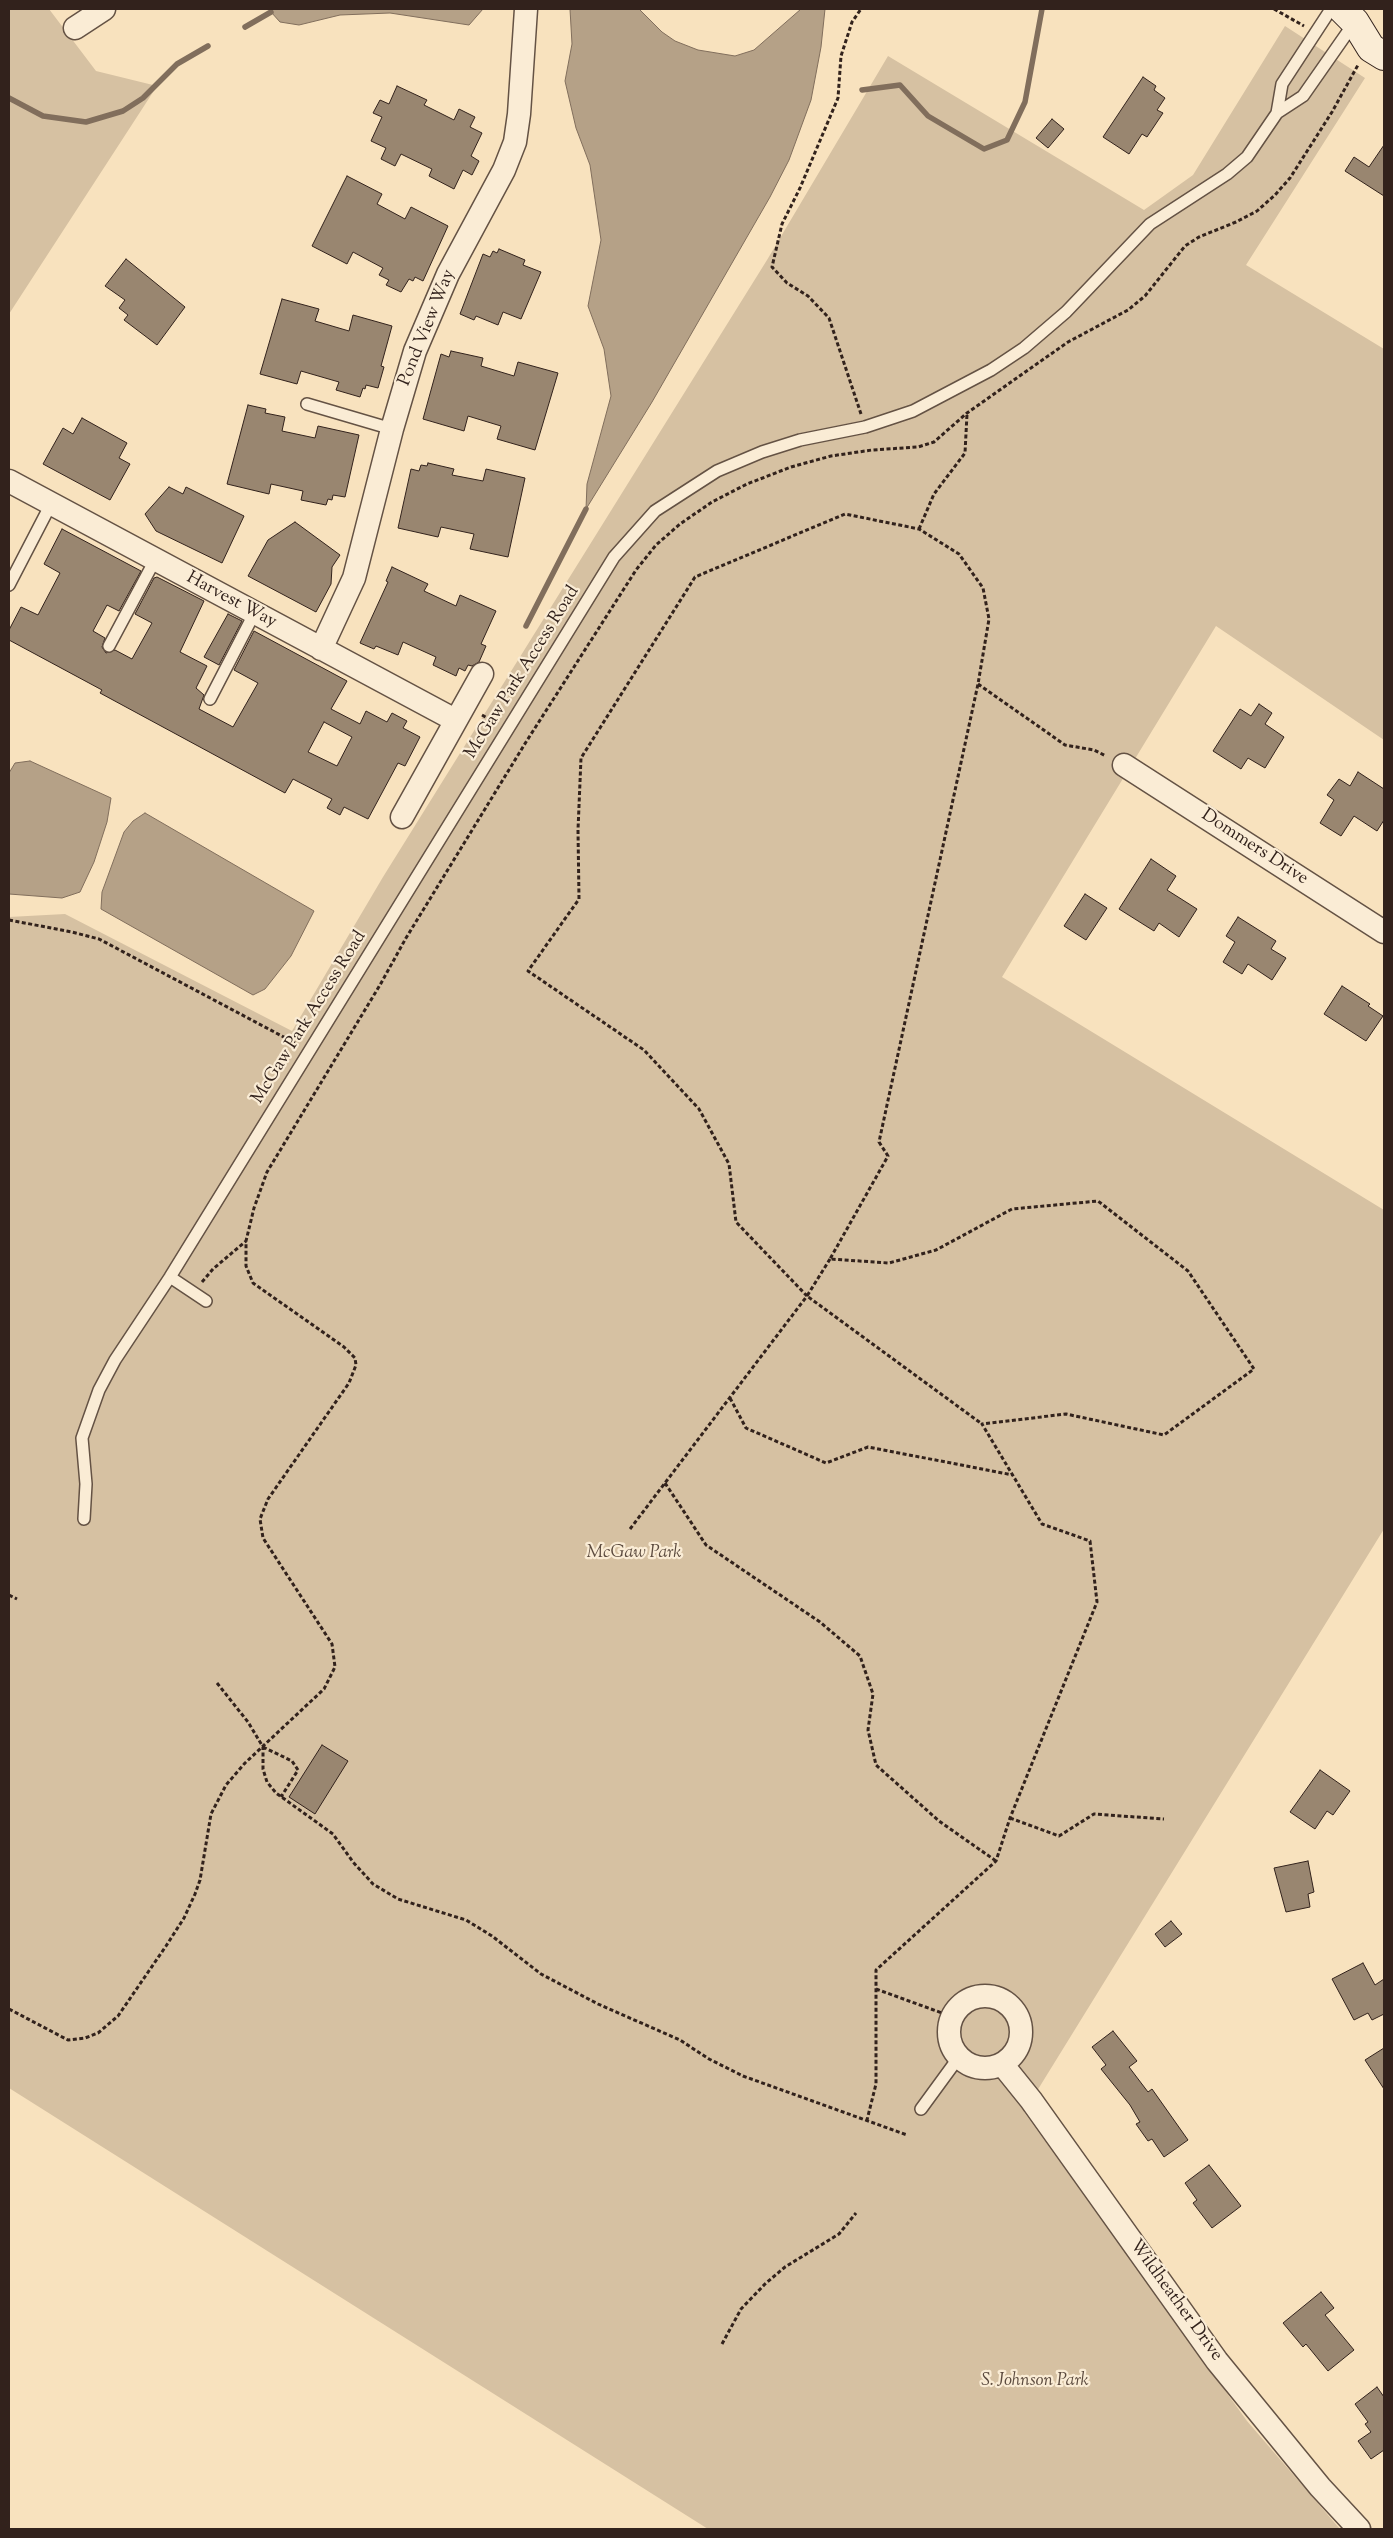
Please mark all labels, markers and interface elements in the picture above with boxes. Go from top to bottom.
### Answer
street label: Pond View Way [395,267,461,389]
street label: Harvest Way [182,568,280,634]
street label: McGaw Park Access Road [461,583,585,763]
street label: Dommers Drive [1197,805,1311,891]
street label: McGaw Park Access Road [248,928,372,1108]
park label: McGaw Park [587,1543,681,1565]
street label: Wildheather Drive [1124,2236,1226,2366]
park label: S. Johnson Park [981,2371,1089,2393]

